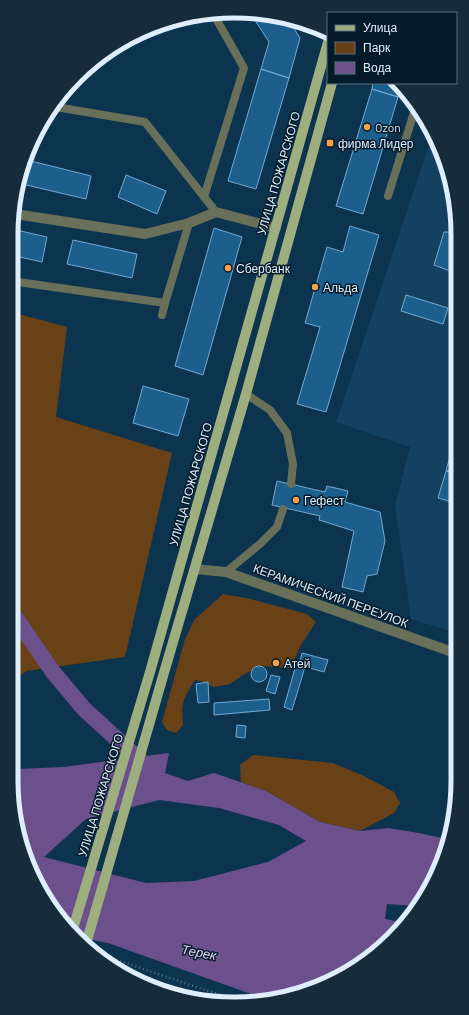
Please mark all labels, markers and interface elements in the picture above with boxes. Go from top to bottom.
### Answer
legend [327,12,457,84]
text: Улица [363,20,397,35]
text: Парк [363,40,391,55]
text: Вода [363,60,391,75]
street label: УЛИЦА ПОЖАРСКОГО [254,110,303,237]
place label: Ozon [375,120,401,134]
marker: Ozon [362,122,372,132]
place label: фирма Лидер [338,136,414,151]
marker: фирма Лидер [325,138,335,148]
place label: Сбербанк [236,261,291,276]
marker: Сбербанк [223,263,233,273]
place label: Альда [323,280,358,295]
marker: Альда [310,282,320,292]
street label: УЛИЦА ПОЖАРСКОГО [166,421,215,548]
place label: Гефест [304,493,345,508]
marker: Гефест [291,495,301,505]
street label: КЕРАМИЧЕСКИЙ ПЕРЕУЛОК [251,560,411,630]
place label: Атей [284,656,310,670]
marker: Атей [271,658,281,668]
street label: УЛИЦА ПОЖАРСКОГО [75,732,126,858]
water label: Терек [180,941,219,963]

